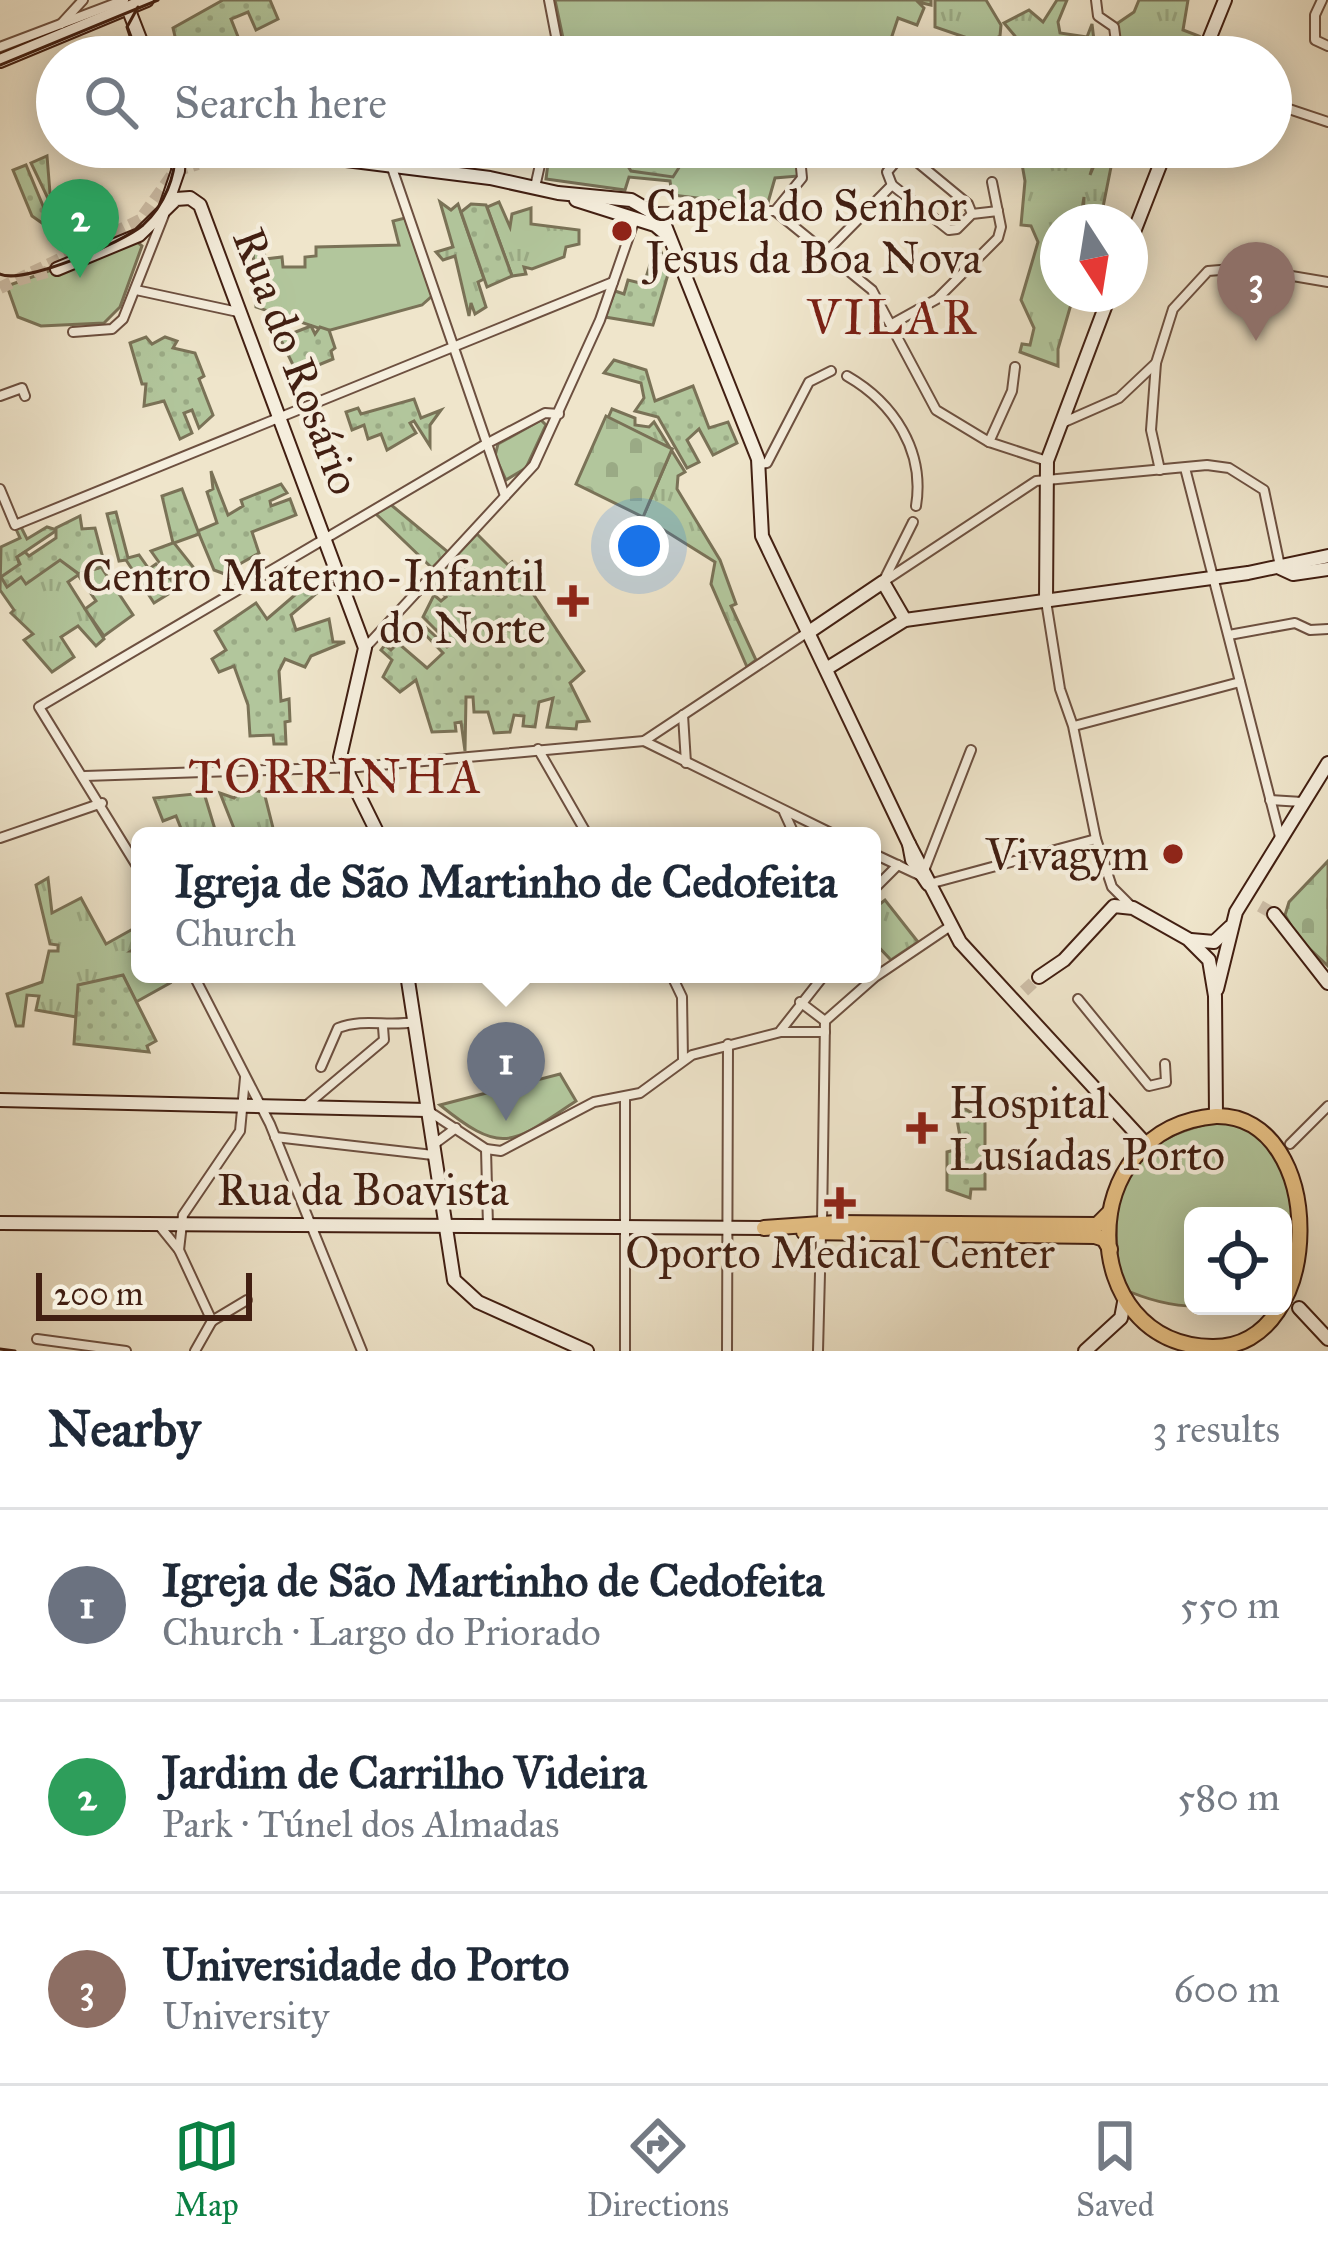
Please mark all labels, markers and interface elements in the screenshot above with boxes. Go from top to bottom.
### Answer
search box [36,36,1292,168]
icon: search [78,69,144,135]
text: Search here [174,75,387,130]
place label: Capela do Senhor Jesus da Boa Nova [641,178,982,285]
pin: 2 [41,179,119,278]
north arrow [1040,204,1148,312]
marker: Capela do Senhor Jesus da Boa Nova [609,218,635,244]
street label: Rua do Rosário [221,220,373,502]
pin: 3 [1217,242,1295,341]
district label: VILAR [806,288,979,347]
your location [609,516,669,576]
place label: Centro Materno-Infantil do Norte [82,548,547,655]
marker: Centro Materno-Infantil do Norte [557,585,589,617]
district label: TORRINHA [188,747,484,806]
popup [131,827,881,983]
place label: Vivagym [984,827,1149,882]
marker: Vivagym [1160,841,1186,867]
text: Igreja de São Martinho de Cedofeita [175,854,837,909]
text: Church [175,909,296,957]
pin: 1 [467,1022,545,1121]
place label: Hospital Lusíadas Porto [949,1075,1225,1182]
marker: Hospital Lusíadas Porto [906,1112,938,1144]
street label: Rua da Boavista [217,1162,509,1217]
marker: Oporto Medical Center [824,1187,856,1219]
map controls [1184,1207,1292,1315]
button: locate [1184,1207,1292,1315]
place label: Oporto Medical Center [625,1225,1055,1280]
scale bar [36,1267,252,1320]
text: 200 m [54,1274,144,1314]
text: Nearby [48,1398,200,1460]
text: 3 results [1152,1405,1280,1453]
text: Igreja de São Martinho de Cedofeita [162,1553,824,1608]
text: 1 [79,1581,95,1629]
text: 550 m [1180,1581,1280,1629]
text: Church · Largo do Priorado [162,1608,601,1656]
text: Jardim de Carrilho Videira [162,1745,647,1800]
text: 2 [77,1773,97,1821]
text: 580 m [1177,1773,1280,1821]
text: Park · Túnel dos Almadas [162,1800,560,1848]
text: Universidade do Porto [162,1937,569,1992]
text: 3 [79,1965,95,2013]
text: 600 m [1173,1965,1280,2013]
text: University [162,1992,329,2040]
tab: Map [174,2113,240,2225]
tab: Directions [587,2113,729,2225]
tab: Saved [1076,2113,1154,2225]

